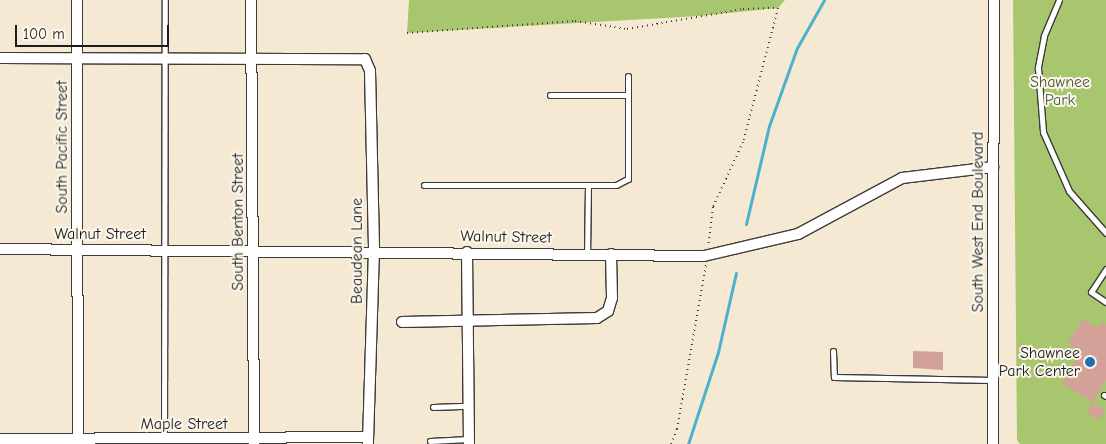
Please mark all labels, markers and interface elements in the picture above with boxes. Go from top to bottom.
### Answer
scale bar [18,15,171,47]
text: 100 m [23,25,65,43]
park label: Shawnee Park [1030,72,1090,110]
street label: South Pacific Street [52,80,72,214]
street label: South West End Boulevard [968,132,988,312]
street label: South Benton Street [228,153,248,291]
street label: Beaudean Lane [347,198,367,304]
street label: Walnut Street [54,224,146,244]
street label: Walnut Street [460,227,552,247]
place label: Shawnee Park Center [999,343,1080,381]
marker: Shawnee Park Center [1084,356,1096,368]
street label: Maple Street [140,414,228,434]

